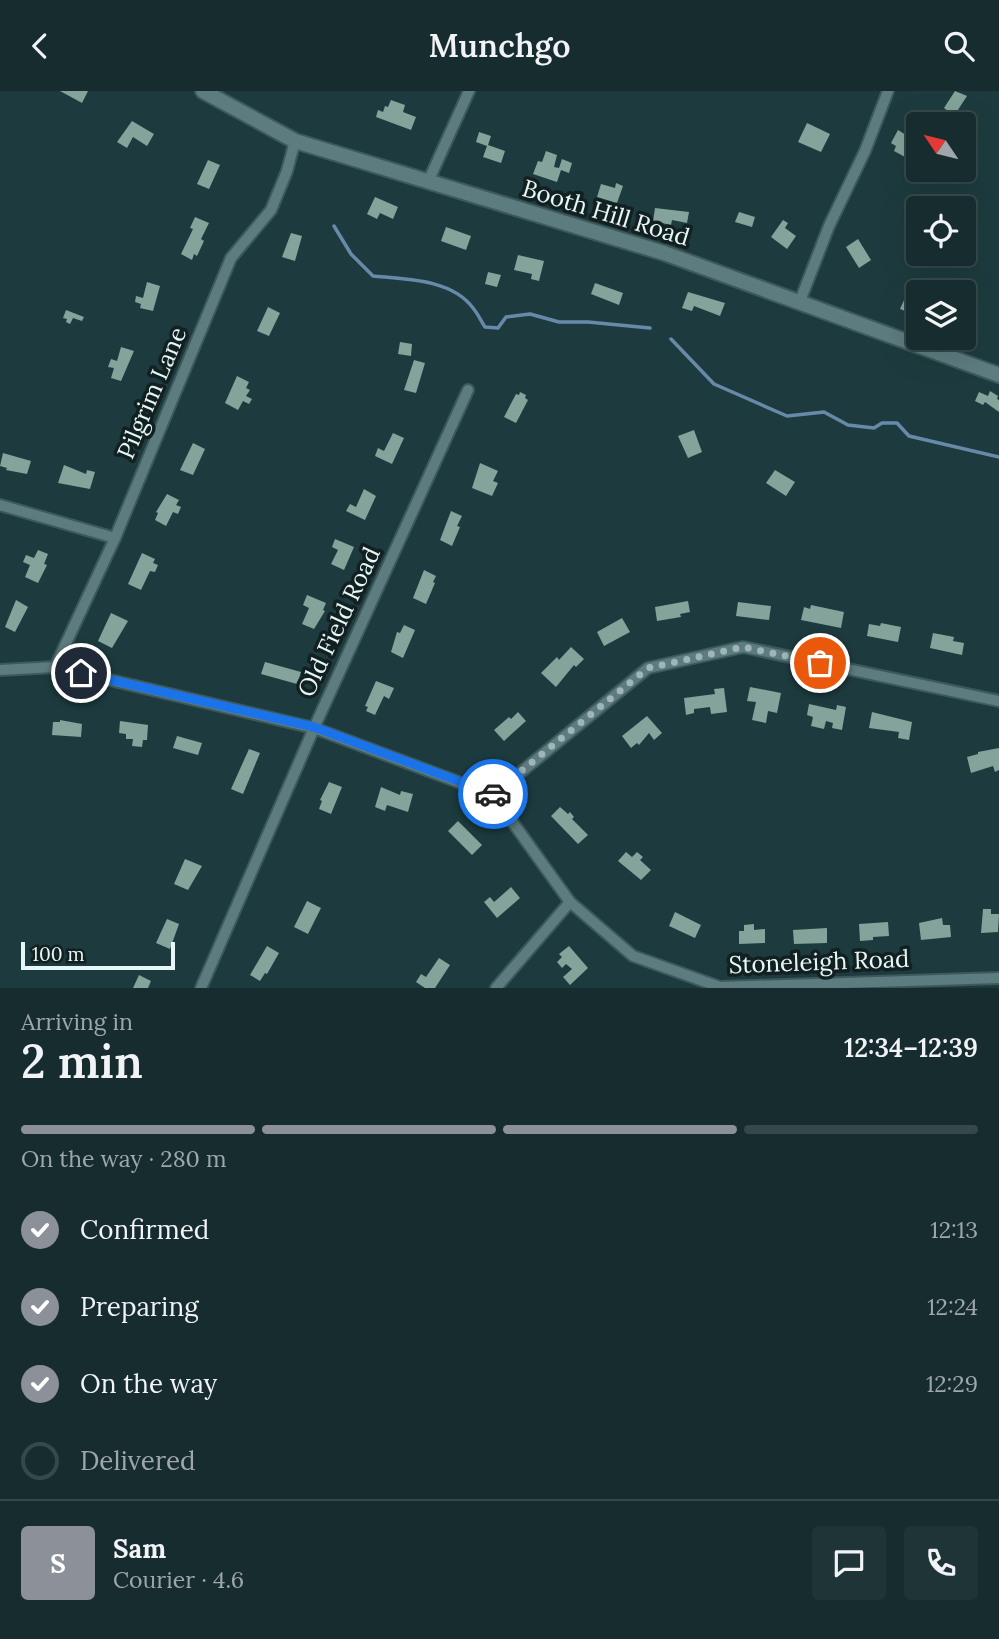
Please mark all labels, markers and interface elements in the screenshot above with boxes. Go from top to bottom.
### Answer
text: Munchgo [429,25,570,66]
icon: back [21,27,59,65]
icon: search [940,27,978,65]
north arrow [906,112,976,182]
map controls [906,112,976,350]
street label: Booth Hill Road [519,172,694,253]
button: locate [906,196,976,266]
button: layers [906,280,976,350]
street label: Pilgrim Lane [110,322,193,463]
street label: Old Field Road [290,542,387,702]
pin [790,633,850,693]
pin [51,643,111,703]
icon: bag [801,644,839,682]
icon: home [62,654,100,692]
courier [458,759,528,829]
icon: car [474,775,512,813]
scale bar [21,939,175,971]
text: 100 m [32,942,85,966]
street label: Stoneleigh Road [728,943,910,980]
text: Arriving in [21,1007,133,1036]
text: 12:34–12:39 [844,1031,978,1064]
text: 2 min [21,1032,143,1091]
text: On the way · 280 m [21,1144,226,1173]
icon: check [21,1211,59,1249]
text: Confirmed [80,1213,209,1246]
text: 12:13 [930,1215,978,1244]
icon: check [21,1288,59,1326]
text: Preparing [80,1290,199,1323]
text: 12:24 [927,1292,978,1321]
icon: check [21,1365,59,1403]
text: On the way [80,1367,217,1400]
text: 12:29 [926,1369,978,1398]
text: Delivered [80,1444,196,1477]
button: chat [812,1526,886,1600]
button: phone [904,1526,978,1600]
text: Sam [113,1532,166,1565]
text: S [50,1547,66,1580]
text: Courier · 4.6 [113,1565,244,1594]

